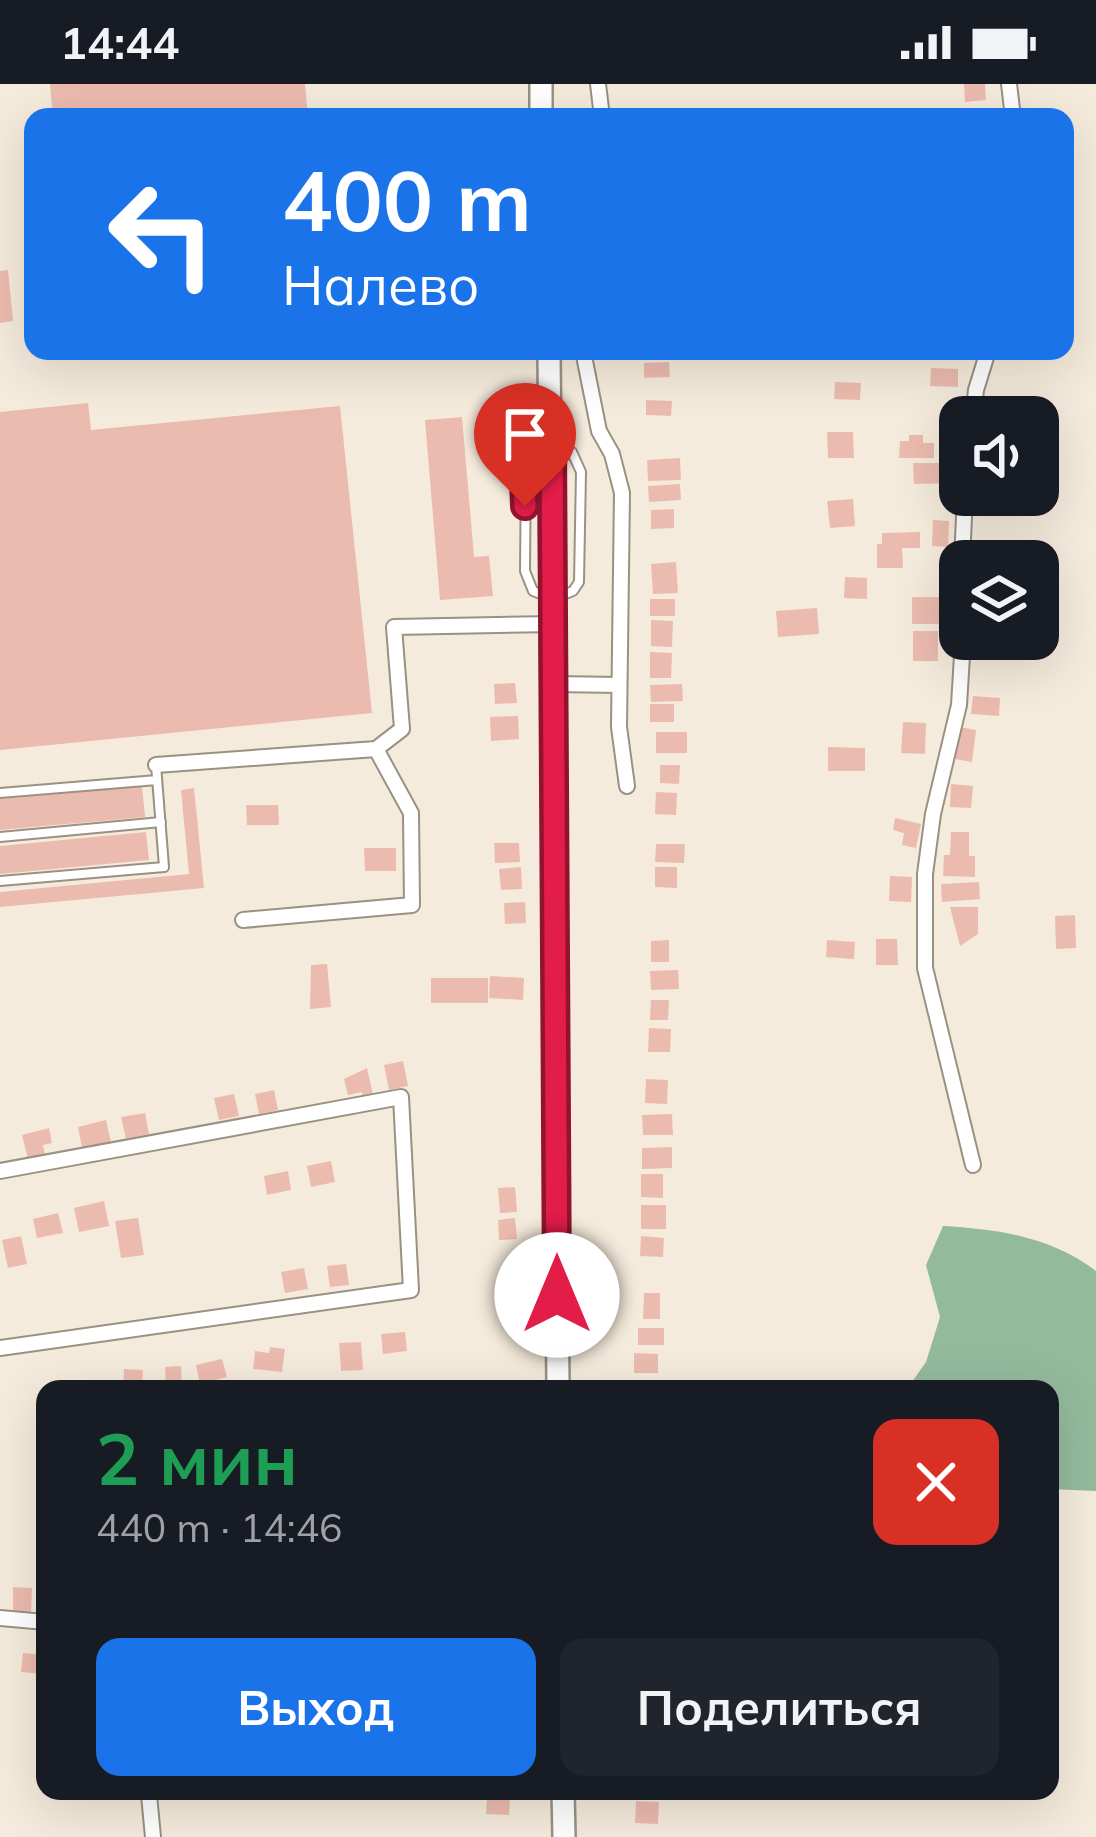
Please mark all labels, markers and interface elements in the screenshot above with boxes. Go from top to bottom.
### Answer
text: 14:44 [60,14,179,70]
text: 400 m [282,147,532,252]
icon: left [84,156,240,312]
text: Налево [282,251,479,319]
pin [474,383,576,506]
map controls [939,396,1059,660]
button: sound [939,396,1059,516]
icon: arrive [492,401,558,467]
button: layers [939,540,1059,660]
position arrow [494,1232,620,1358]
text: 2 мин [96,1413,298,1503]
button: close [873,1419,999,1545]
text: 440 m · 14:46 [96,1503,342,1552]
button: Выход [96,1638,536,1776]
button: Поделиться [560,1638,999,1776]

